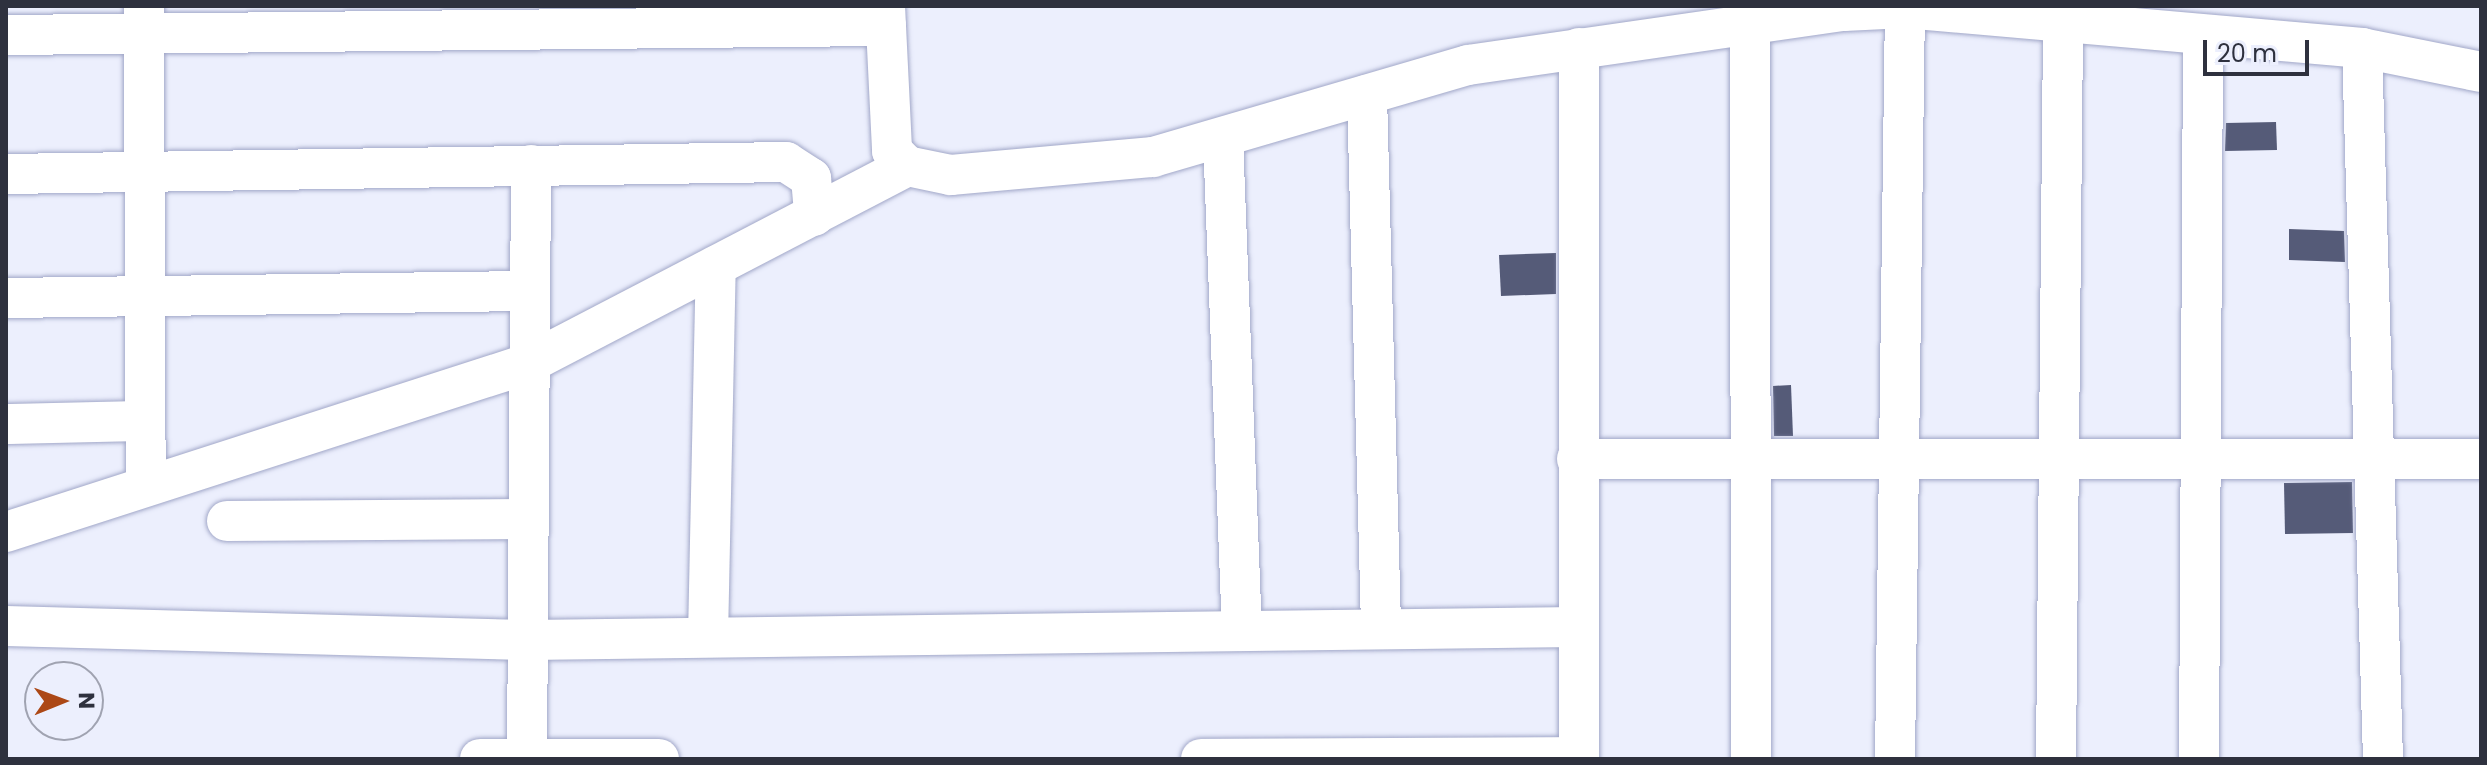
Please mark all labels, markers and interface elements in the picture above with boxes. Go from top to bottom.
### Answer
scale bar [2207,24,2313,74]
text: 20 m [2217,37,2277,70]
north arrow [24,661,104,741]
text: N [71,692,102,709]

